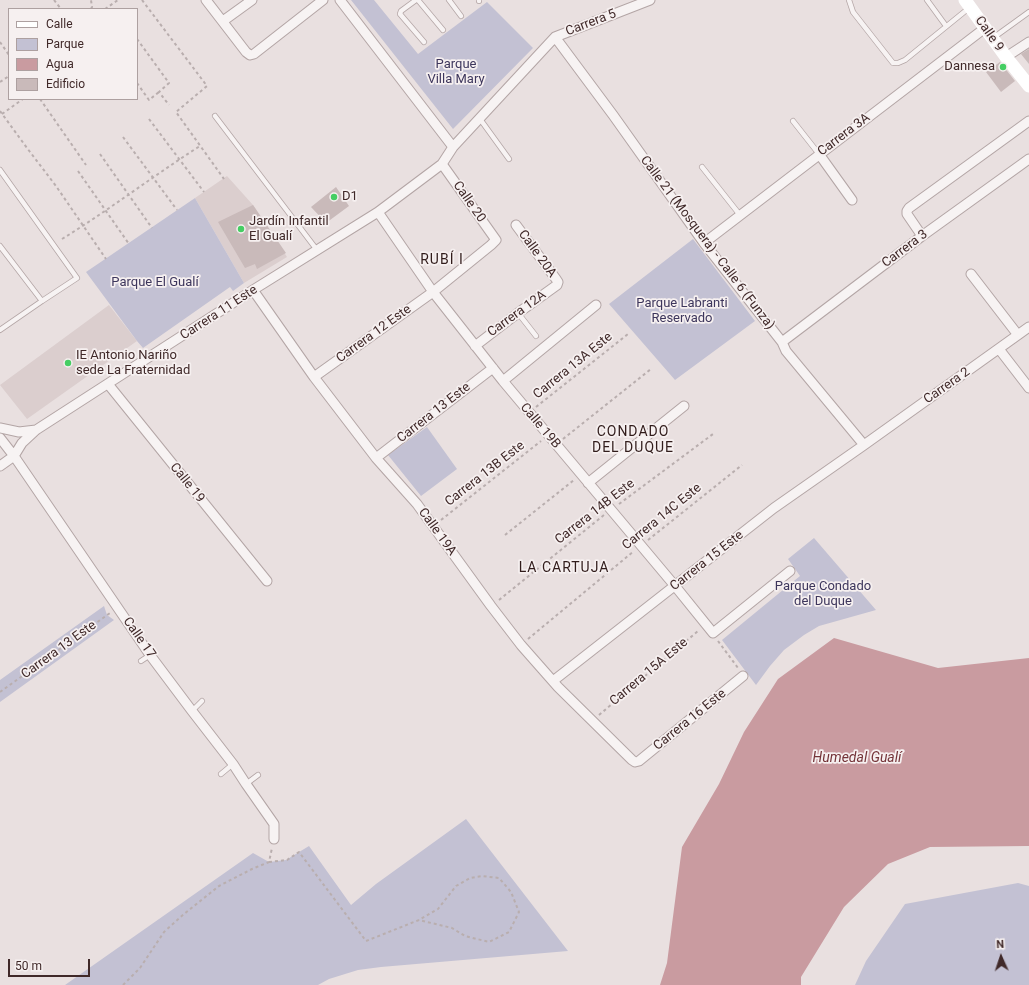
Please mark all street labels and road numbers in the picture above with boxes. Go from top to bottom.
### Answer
street label: Carrera 5 [564,6,618,40]
street label: Calle 9 [971,13,1007,55]
street label: Carrera 3A [815,110,873,160]
street label: Calle 21 (Mosquera) - Calle 6 (Funza) [637,153,777,333]
street label: Calle 20 [449,178,489,226]
street label: Calle 20A [515,227,559,281]
street label: Carrera 3 [879,227,931,271]
street label: Carrera 11 Este [178,282,260,344]
street label: Carrera 12A [485,288,549,340]
street label: Carrera 12 Este [334,302,414,366]
street label: Carrera 13A Este [530,329,616,403]
street label: Carrera 2 [921,364,973,408]
street label: Carrera 13 Este [394,380,474,446]
street label: Calle 19B [516,400,564,452]
street label: Carrera 13B Este [442,438,528,510]
street label: Calle 19 [166,460,208,506]
street label: Carrera 14B Este [552,476,638,548]
street label: Carrera 14C Este [619,480,705,554]
street label: Calle 19A [415,505,459,559]
street label: Carrera 15 Este [667,528,747,594]
street label: Calle 17 [119,614,159,662]
street label: Carrera 13 Este [19,618,99,682]
street label: Carrera 15A Este [607,635,691,709]
street label: Carrera 16 Este [651,686,729,754]

